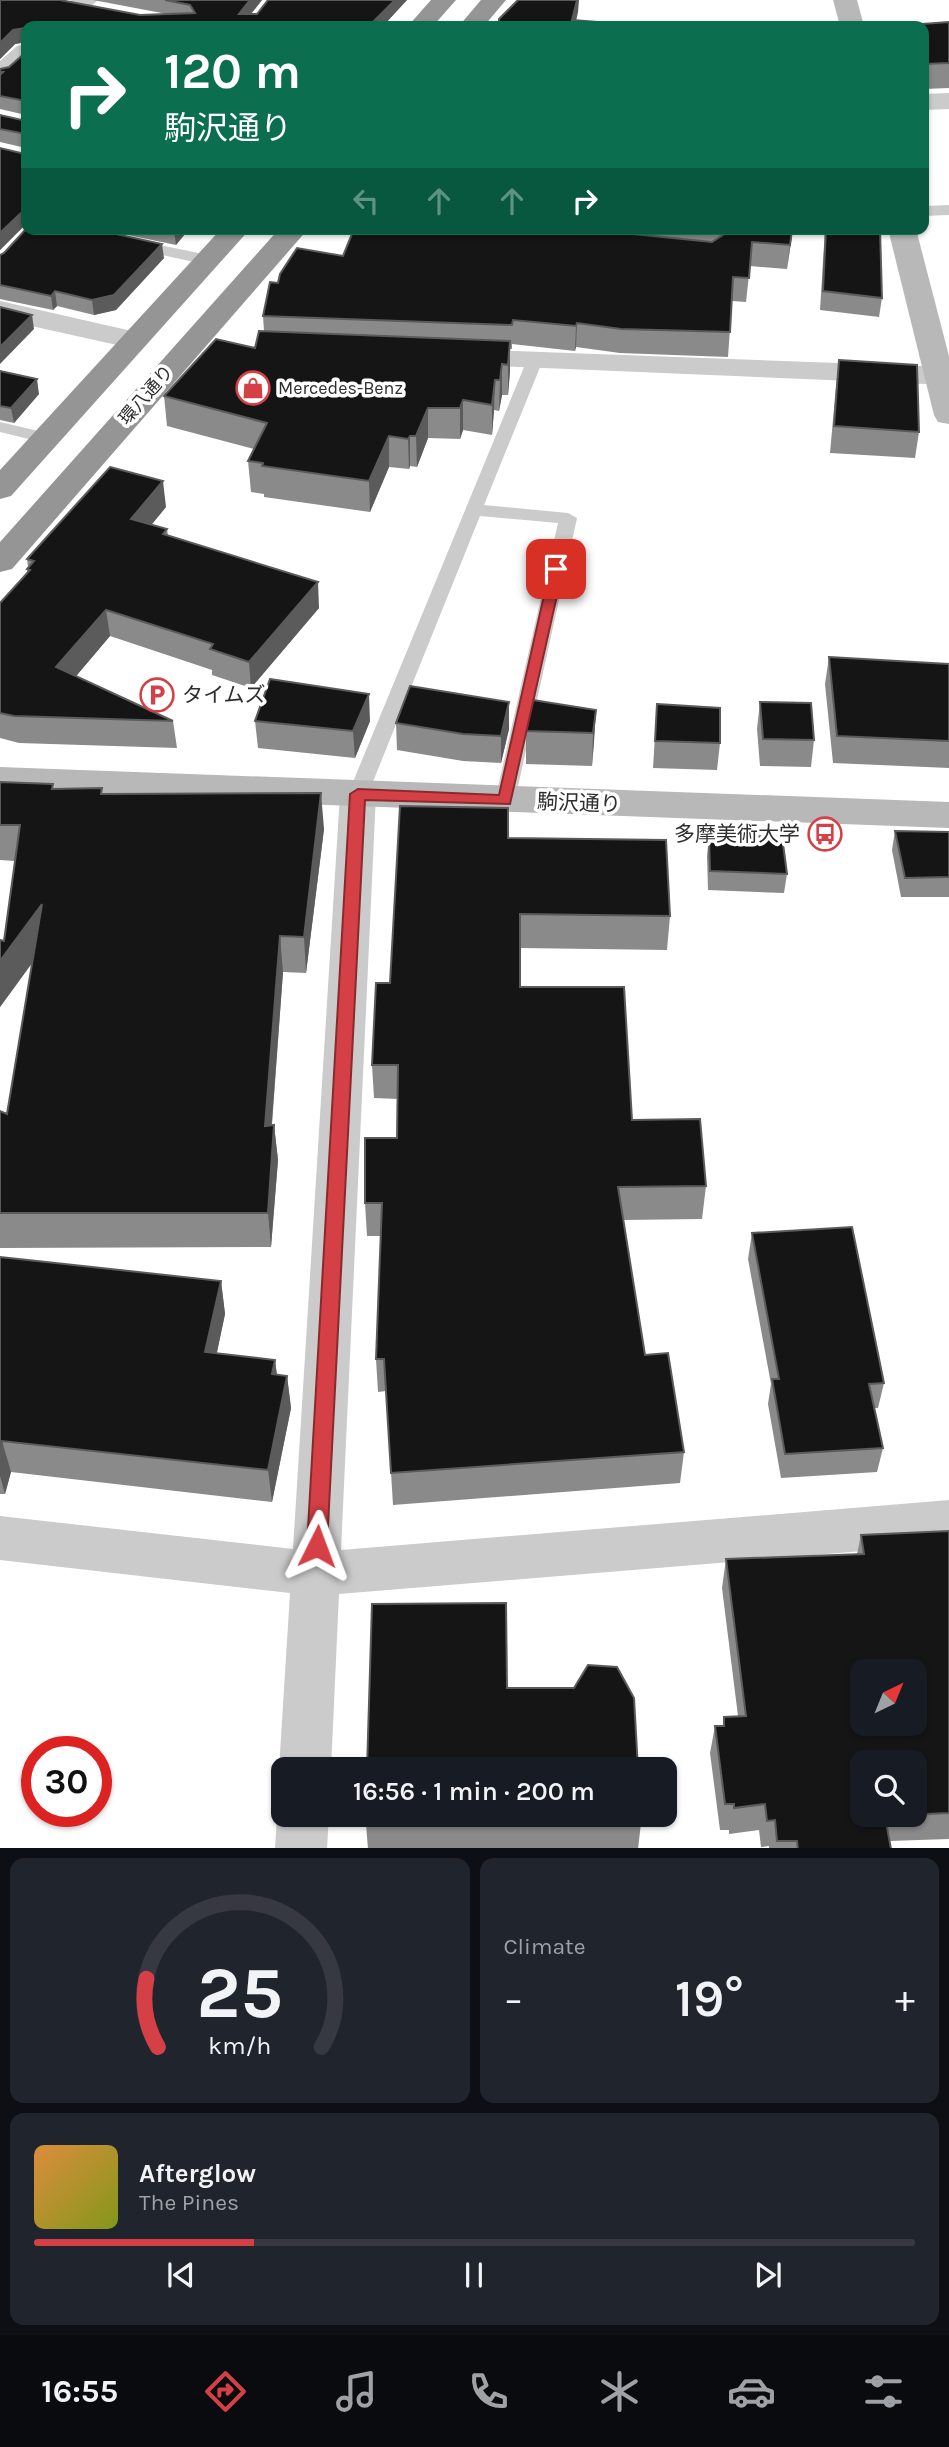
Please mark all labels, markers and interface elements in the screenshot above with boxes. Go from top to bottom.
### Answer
text: 120 m [164,43,301,100]
icon: right [49,49,140,140]
text: 駒沢通り [164,110,292,147]
icon: left [347,182,385,220]
icon: ahead [420,182,458,220]
icon: ahead [493,182,531,220]
icon: right [566,182,604,220]
street label: 環八通り [114,361,178,429]
shop icon: Mercedes-Benz [234,369,272,407]
place label: Mercedes-Benz [278,377,403,399]
pin [526,539,586,599]
icon: arrive [537,550,575,588]
parking icon: タイムズ [138,676,176,714]
place label: タイムズ [182,683,266,707]
street label: 駒沢通り [537,790,621,816]
bus stop icon: 多摩美術大学 [806,815,844,853]
place label: 多摩美術大学 [674,822,800,846]
position arrow [280,1509,354,1583]
north arrow [850,1659,928,1736]
map controls [850,1659,927,1827]
speed limit sign: 30 [21,1736,112,1827]
button: search [850,1750,927,1827]
text: 16:56 · 1 min · 200 m [353,1776,595,1807]
text: Climate [504,1933,586,1960]
text: 25 [197,1950,283,2035]
text: 19° [675,1968,744,2029]
text: − [504,1977,523,2022]
text: + [895,1977,915,2022]
text: km/h [208,2030,271,2059]
text: Afterglow [139,2158,256,2189]
text: The Pines [139,2189,239,2216]
icon: previous [162,2256,200,2294]
icon: pause [455,2256,493,2294]
icon: next [749,2256,787,2294]
icon: directions [201,2367,250,2416]
icon: music [332,2367,381,2416]
icon: phone [464,2367,513,2416]
icon: climate [595,2367,644,2416]
icon: car [727,2367,776,2416]
icon: filters [859,2367,908,2416]
text: 16:55 [41,2373,118,2410]

